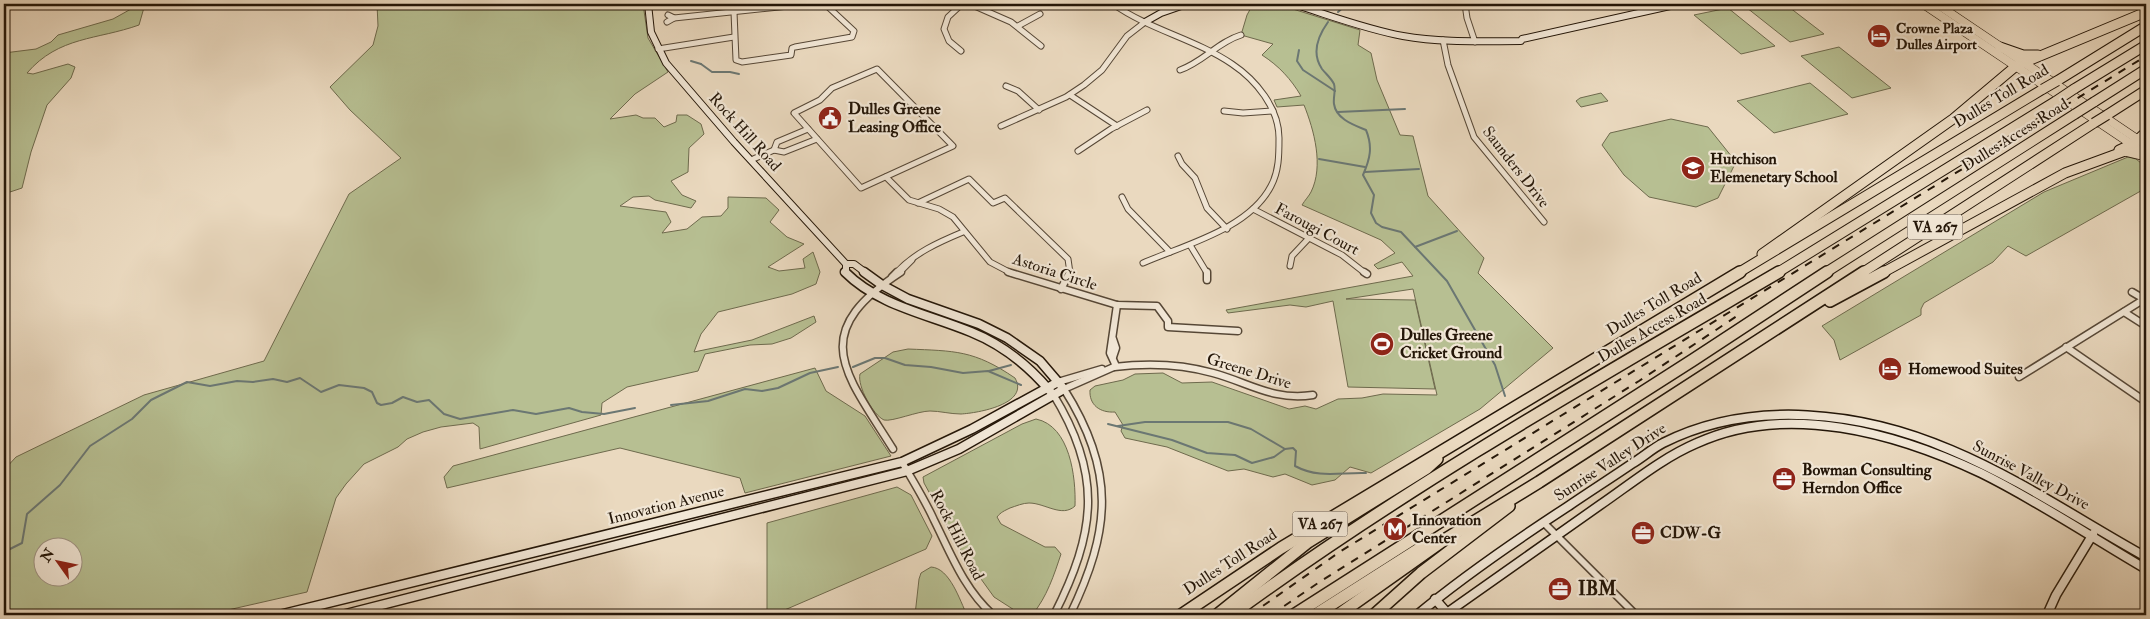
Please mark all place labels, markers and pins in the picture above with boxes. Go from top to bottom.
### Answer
place label: Crowne Plaza Dulles Airport [1896,20,1977,54]
hotel icon: Crowne Plaza Dulles Airport [1866,23,1892,49]
place label: Dulles Greene Leasing Office [848,99,941,138]
public building icon: Dulles Greene Leasing Office [817,105,843,131]
place label: Hutchison Elemenetary School [1710,149,1838,188]
school or university icon: Hutchison Elemenetary School [1680,155,1706,181]
place label: Dulles Greene Cricket Ground [1400,325,1502,363]
sports icon: Dulles Greene Cricket Ground [1369,331,1395,357]
hotel icon: Homewood Suites [1877,356,1903,382]
place label: Homewood Suites [1908,359,2023,379]
place label: Bowman Consulting Herndon Office [1802,460,1933,498]
office icon: Bowman Consulting Herndon Office [1771,466,1797,492]
place label: Innovation Center [1412,510,1482,548]
metro station icon: Innovation Center [1382,516,1408,542]
office icon: CDW-G [1630,520,1656,546]
place label: CDW-G [1660,523,1721,543]
office icon: IBM [1547,576,1573,602]
place label: IBM [1578,577,1617,601]

